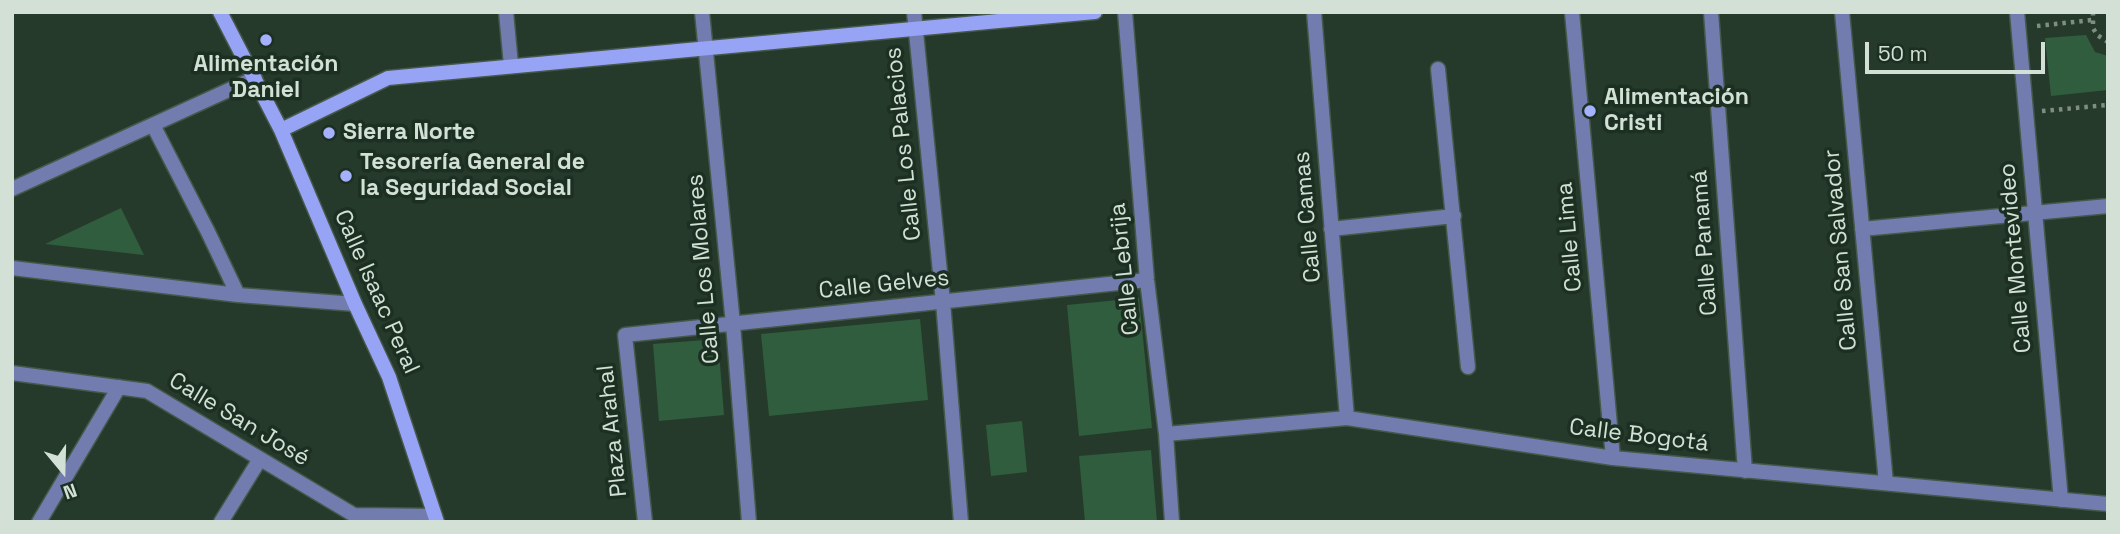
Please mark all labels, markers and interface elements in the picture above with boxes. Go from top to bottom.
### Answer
scale bar [1868,28,2048,72]
marker: Alimentación Daniel [258,32,274,48]
text: 50 m [1878,40,1928,67]
street label: Calle Los Palacios [880,46,928,242]
place label: Alimentación Daniel [194,51,338,105]
place label: Alimentación Cristi [1604,84,1749,138]
marker: Alimentación Cristi [1582,103,1598,119]
place label: Sierra Norte [343,119,475,147]
marker: Sierra Norte [321,125,337,141]
street label: Calle San Salvador [1818,148,1864,352]
place label: Tesorería General de la Seguridad Social [360,149,585,203]
street label: Calle Camas [1289,150,1327,284]
street label: Calle Montevideo [1994,162,2038,354]
marker: Tesorería General de la Seguridad Social [338,168,354,184]
street label: Calle Panamá [1686,169,1724,317]
street label: Calle Los Molares [682,173,726,365]
street label: Calle Lima [1551,181,1589,293]
street label: Calle Lebrija [1104,201,1146,337]
street label: Calle Isaac Peral [328,206,424,378]
street label: Calle Gelves [817,264,951,306]
street label: Plaza Arahal [592,364,634,498]
street label: Calle San José [164,367,314,473]
street label: Calle Bogotá [1568,414,1710,458]
north arrow [28,436,98,506]
text: N [60,477,80,505]

